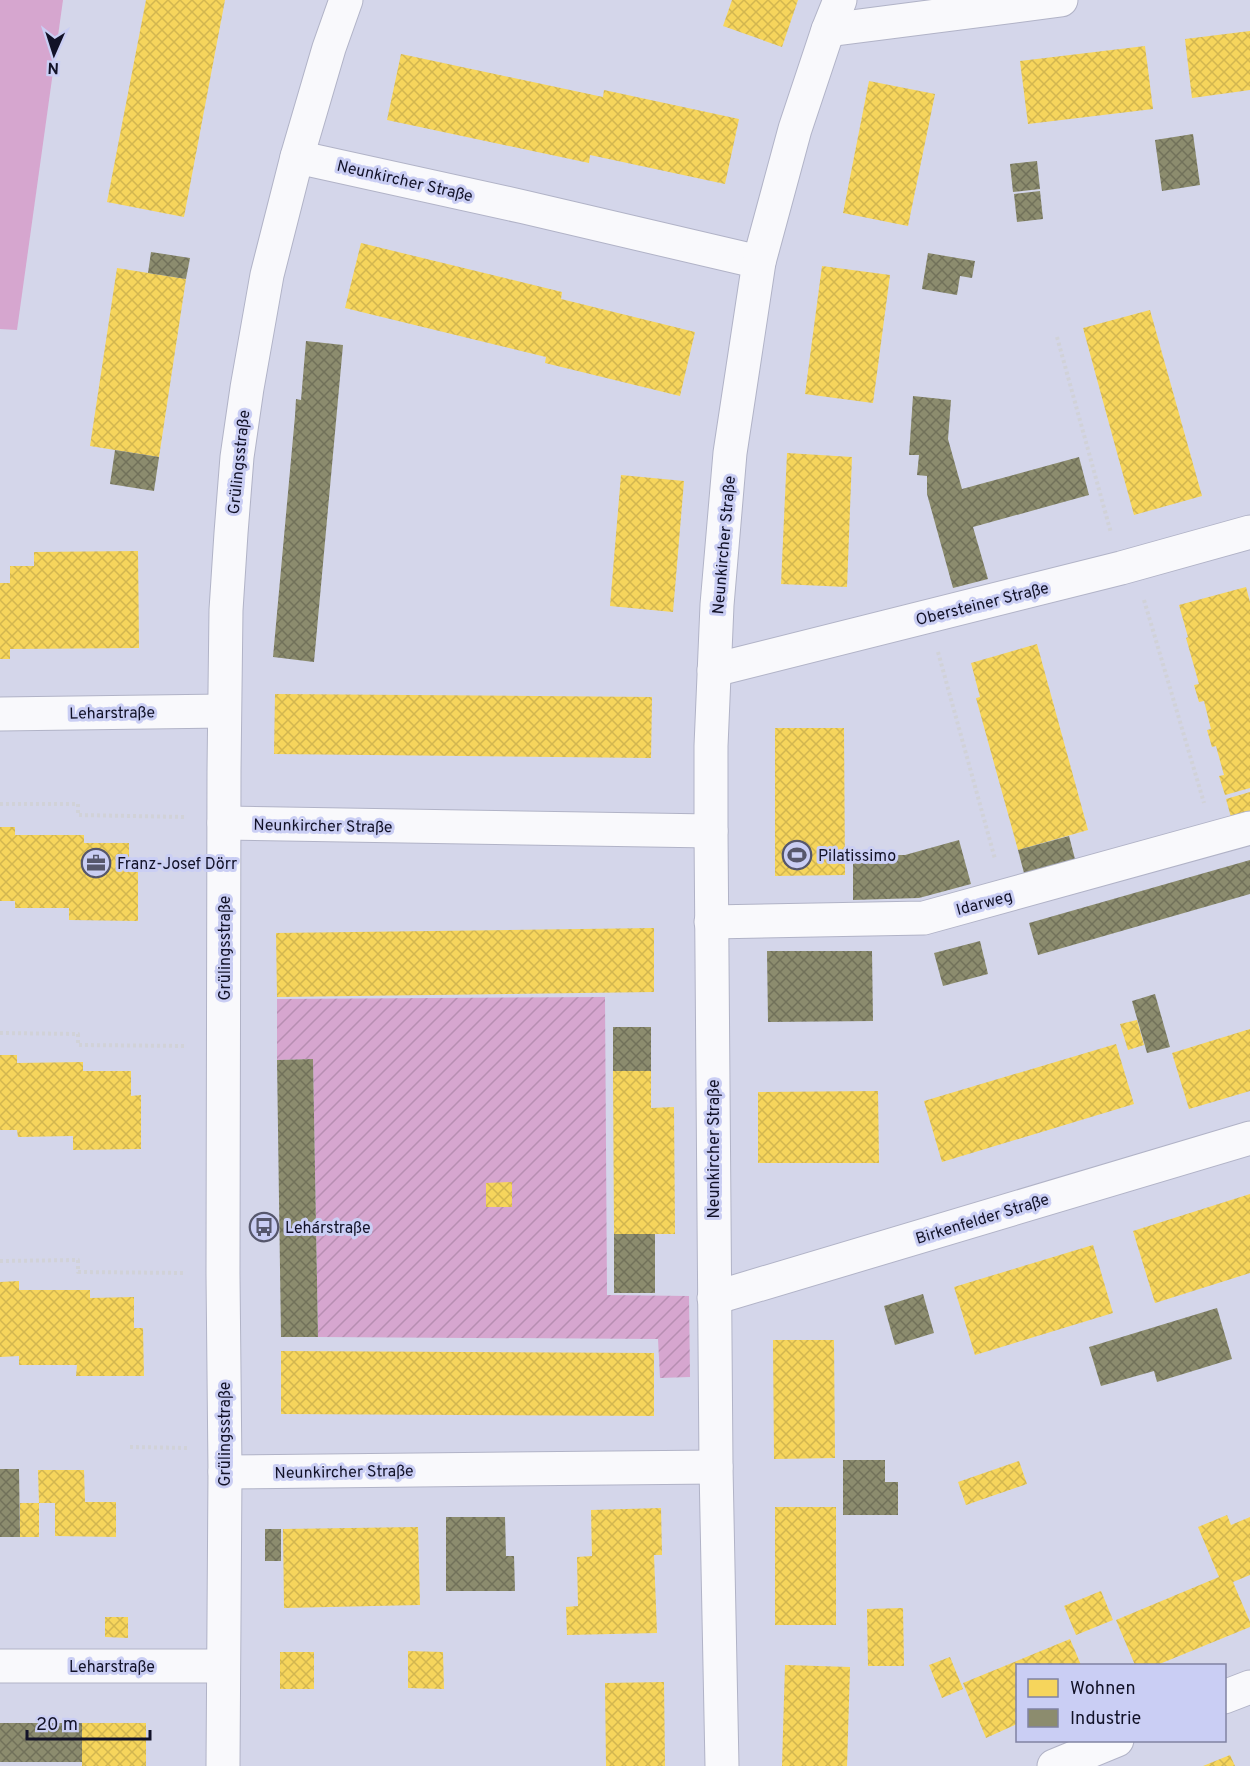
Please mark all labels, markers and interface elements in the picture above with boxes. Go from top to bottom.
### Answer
north arrow [24,24,84,84]
text: N [47,57,60,77]
street label: Neunkircher Straße [335,157,475,207]
street label: Grülingsstraße [225,409,255,515]
street label: Neunkircher Straße [709,475,741,615]
street label: Obersteiner Straße [914,579,1051,631]
street label: Leharstraße [69,703,155,725]
street label: Neunkircher Straße [253,816,393,838]
sports icon: Pilatissimo [781,839,813,871]
office icon: Franz-Josef Dörr [80,847,112,879]
place label: Pilatissimo [818,847,896,867]
place label: Franz-Josef Dörr [117,855,237,875]
street label: Idarweg [954,887,1015,921]
street label: Grülingsstraße [216,896,236,1000]
street label: Neunkircher Straße [705,1079,725,1219]
street label: Birkenfelder Straße [913,1190,1052,1250]
bus stop icon: Lehárstraße [248,1211,280,1243]
place label: Lehárstraße [285,1219,371,1239]
street label: Grülingsstraße [216,1382,236,1486]
street label: Neunkircher Straße [274,1462,414,1484]
street label: Leharstraße [69,1658,155,1678]
legend [1016,1664,1226,1742]
text: Wohnen [1070,1678,1136,1701]
scale bar [27,1703,150,1741]
text: Industrie [1070,1708,1141,1731]
text: 20 m [36,1714,78,1737]

